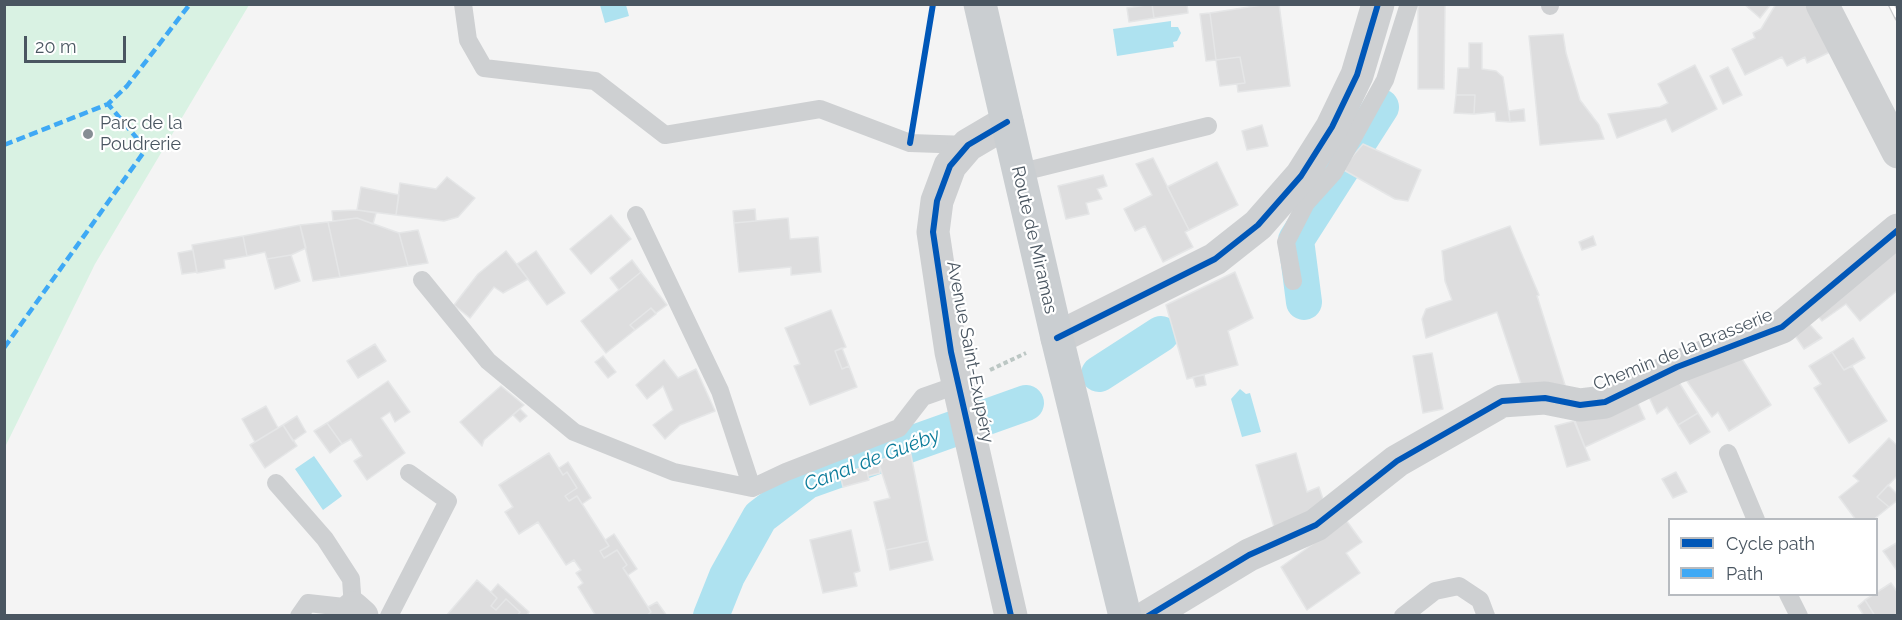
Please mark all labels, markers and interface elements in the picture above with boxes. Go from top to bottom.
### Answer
scale bar [27,24,129,62]
text: 20 m [35,36,77,57]
place label: Parc de la Poudrerie [100,113,182,156]
marker: Parc de la Poudrerie [81,127,95,141]
street label: Route de Miramas [1006,164,1062,316]
street label: Avenue Saint-Exupéry [942,259,998,445]
street label: Chemin de la Brasserie [1590,304,1776,396]
water label: Canal de Guéby [801,423,943,497]
legend [1668,518,1878,596]
text: Cycle path [1726,533,1815,554]
text: Path [1726,563,1763,584]

